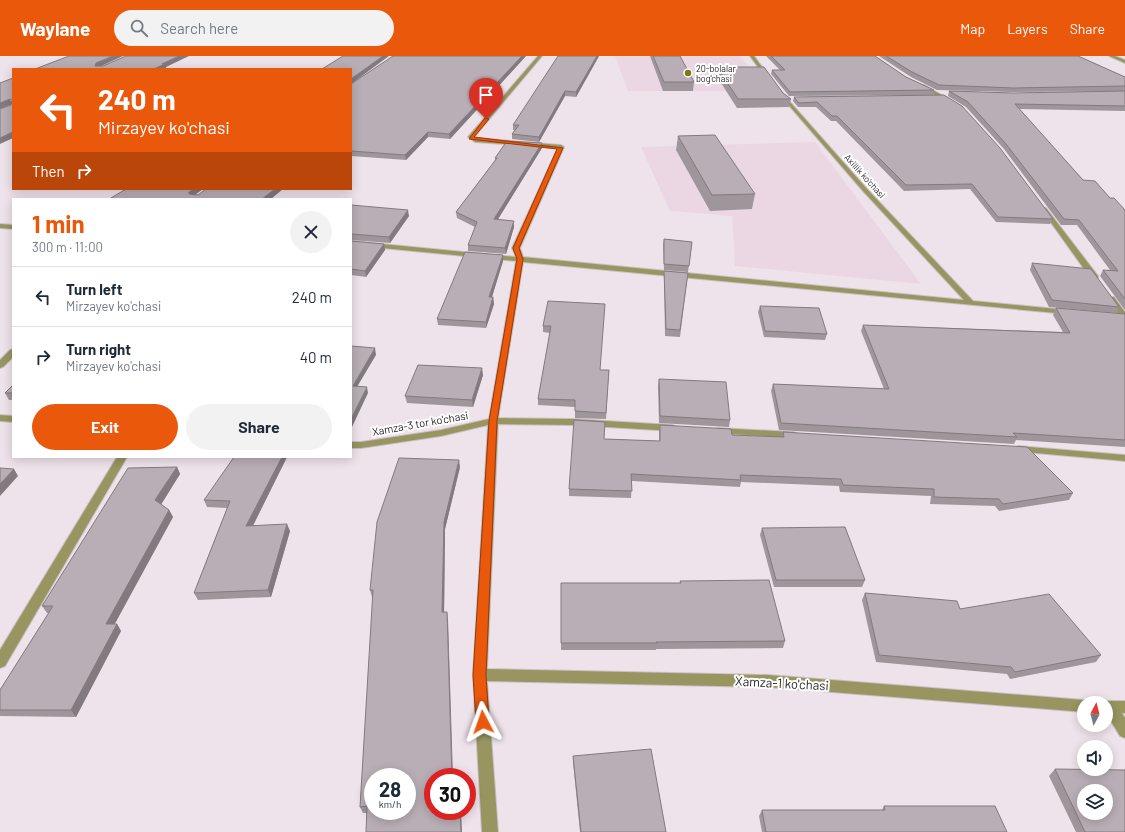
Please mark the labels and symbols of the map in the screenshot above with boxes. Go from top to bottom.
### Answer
place label: 20-bolalar bog'chasi [696,63,737,84]
marker: 20-bolalar bog'chasi [683,68,693,78]
pin [469,78,503,119]
street label: Axillik ko'chasi [842,152,888,200]
street label: Xamza-3 tor ko'chasi [371,408,469,438]
street label: Xamza-1 ko'chasi [735,673,829,693]
north arrow [1077,696,1113,732]
position arrow [462,701,504,743]
speed limit sign: 30 [424,768,476,820]

